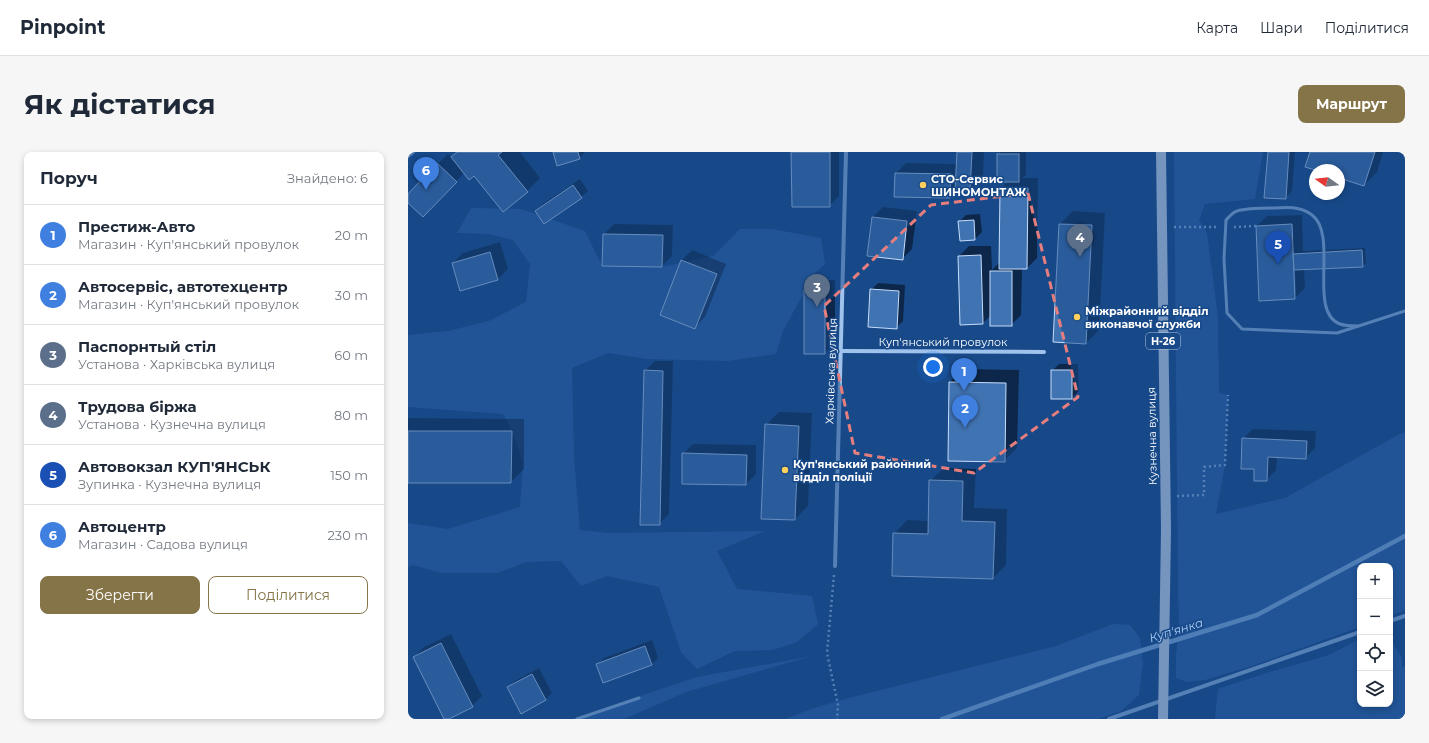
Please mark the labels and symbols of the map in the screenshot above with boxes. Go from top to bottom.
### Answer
pin: 6 [413,157,439,190]
north arrow [1309,164,1345,200]
place label: СТО-Сервис ШИНОМОНТАЖ [931,172,1026,199]
marker: СТО-Сервис ШИНОМОНТАЖ [918,180,928,190]
pin: 4 [1067,224,1093,257]
pin: 5 [1265,231,1291,264]
pin: 3 [804,274,830,307]
place label: Міжрайонний відділ виконавчої служби [1085,304,1208,331]
marker: Міжрайонний відділ виконавчої служби [1072,312,1082,322]
street label: Харківська вулиця [822,318,840,424]
road number: Н-26 [1146,333,1180,349]
street label: Куп'янський провулок [879,335,1008,349]
your location [923,357,943,377]
pin: 1 [951,358,977,391]
street label: Кузнечна вулиця [1144,387,1160,485]
pin: 2 [952,395,978,428]
place label: Куп'янський районний відділ поліції [793,457,931,484]
marker: Куп'янський районний відділ поліції [780,465,790,475]
water label: Куп'янка [1147,615,1205,645]

